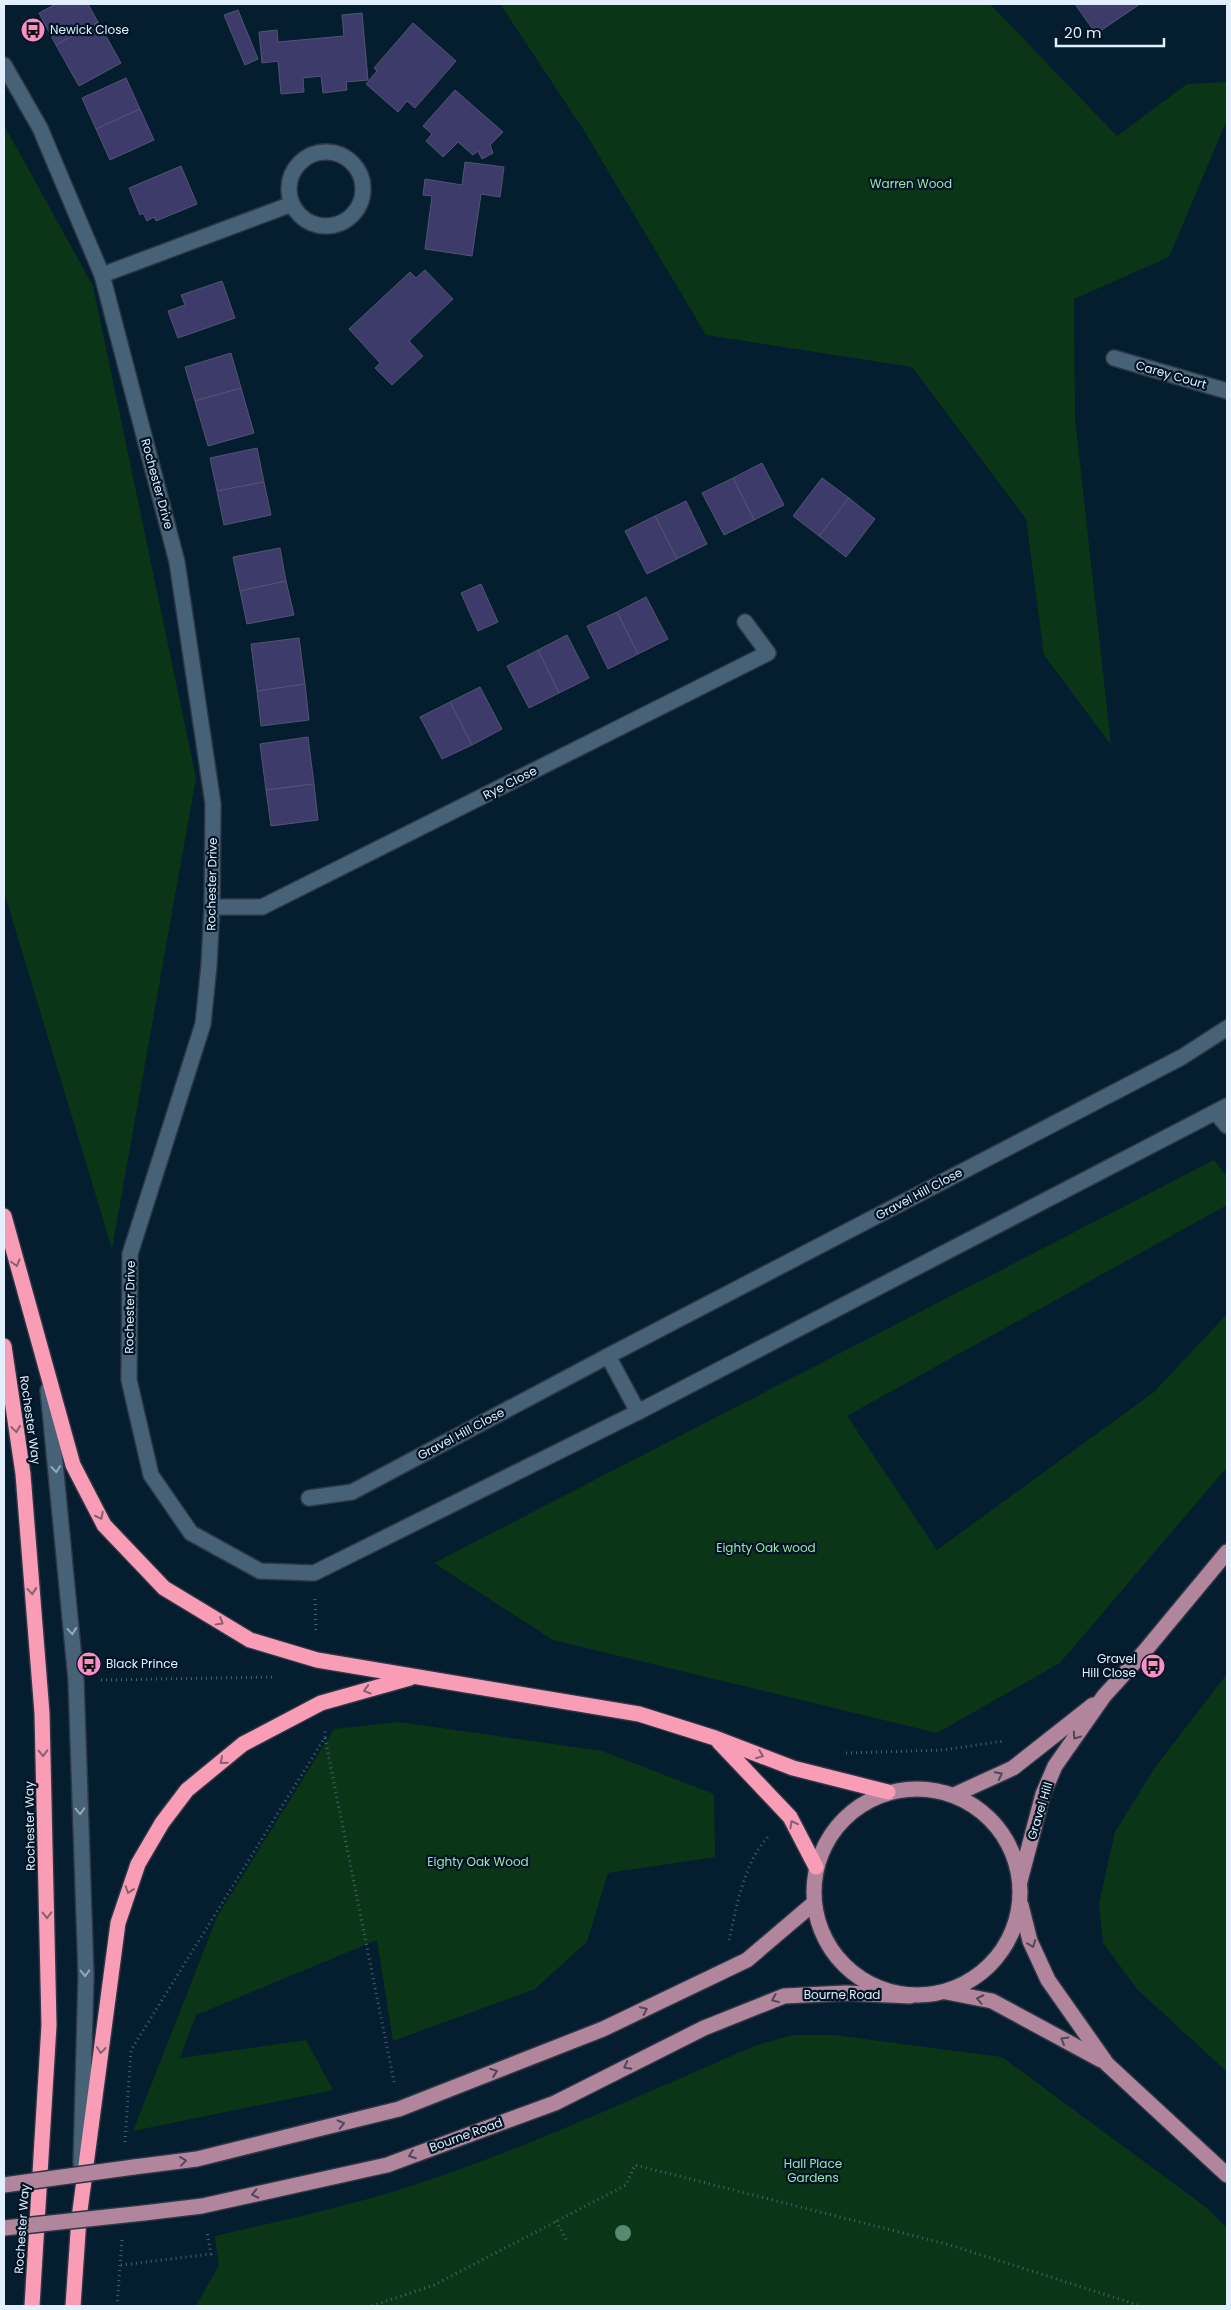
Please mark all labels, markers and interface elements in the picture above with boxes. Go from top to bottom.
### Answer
scale bar [1056,15,1164,47]
bus stop icon: Newick Close [20,17,46,43]
place label: Newick Close [50,21,129,38]
text: 20 m [1064,22,1102,43]
park label: Warren Wood [870,175,952,192]
street label: Carey Court [1134,356,1208,393]
street label: Rochester Drive [137,437,178,531]
street label: Rye Close [480,762,540,803]
street label: Rochester Drive [202,837,221,931]
street label: Gravel Hill Close [872,1163,965,1224]
one-way arrow [11,1258,21,1266]
street label: Rochester Drive [120,1260,139,1354]
street label: Rochester Way [16,1374,45,1466]
street label: Gravel Hill Close [414,1403,507,1464]
one-way arrow [10,1426,21,1434]
one-way arrow [51,1466,62,1474]
one-way arrow [94,1511,104,1520]
park label: Eighty Oak wood [716,1539,816,1556]
one-way arrow [27,1587,38,1595]
one-way arrow [214,1616,223,1626]
one-way arrow [66,1627,77,1635]
place label: Gravel Hill Close [1082,1650,1136,1681]
bus stop icon: Black Prince [76,1651,102,1677]
bus stop icon: Gravel Hill Close [1140,1653,1166,1679]
place label: Black Prince [106,1655,178,1672]
one-way arrow [364,1685,372,1695]
one-way arrow [1073,1730,1082,1740]
one-way arrow [755,1749,764,1760]
one-way arrow [38,1750,48,1757]
one-way arrow [219,1756,228,1765]
one-way arrow [994,1771,1003,1781]
street label: Gravel Hill [1023,1780,1056,1842]
street label: Rochester Way [20,1781,39,1871]
one-way arrow [75,1807,86,1815]
one-way arrow [790,1820,800,1829]
park label: Eighty Oak Wood [427,1853,529,1870]
one-way arrow [125,1886,135,1894]
one-way arrow [42,1912,52,1920]
one-way arrow [1025,1939,1036,1948]
one-way arrow [80,1970,90,1978]
street label: Bourne Road [804,1986,880,2003]
one-way arrow [771,1993,780,2004]
one-way arrow [976,1994,985,2005]
one-way arrow [639,2005,648,2016]
one-way arrow [1061,2036,1070,2046]
one-way arrow [96,2046,107,2054]
one-way arrow [623,2060,632,2071]
one-way arrow [490,2068,498,2078]
street label: Bourne Road [427,2113,505,2156]
one-way arrow [336,2119,344,2129]
one-way arrow [409,2149,417,2159]
park label: Hall Place Gardens [784,2155,842,2186]
one-way arrow [179,2156,187,2167]
street label: Rochester Way [10,2183,33,2274]
one-way arrow [250,2188,259,2199]

